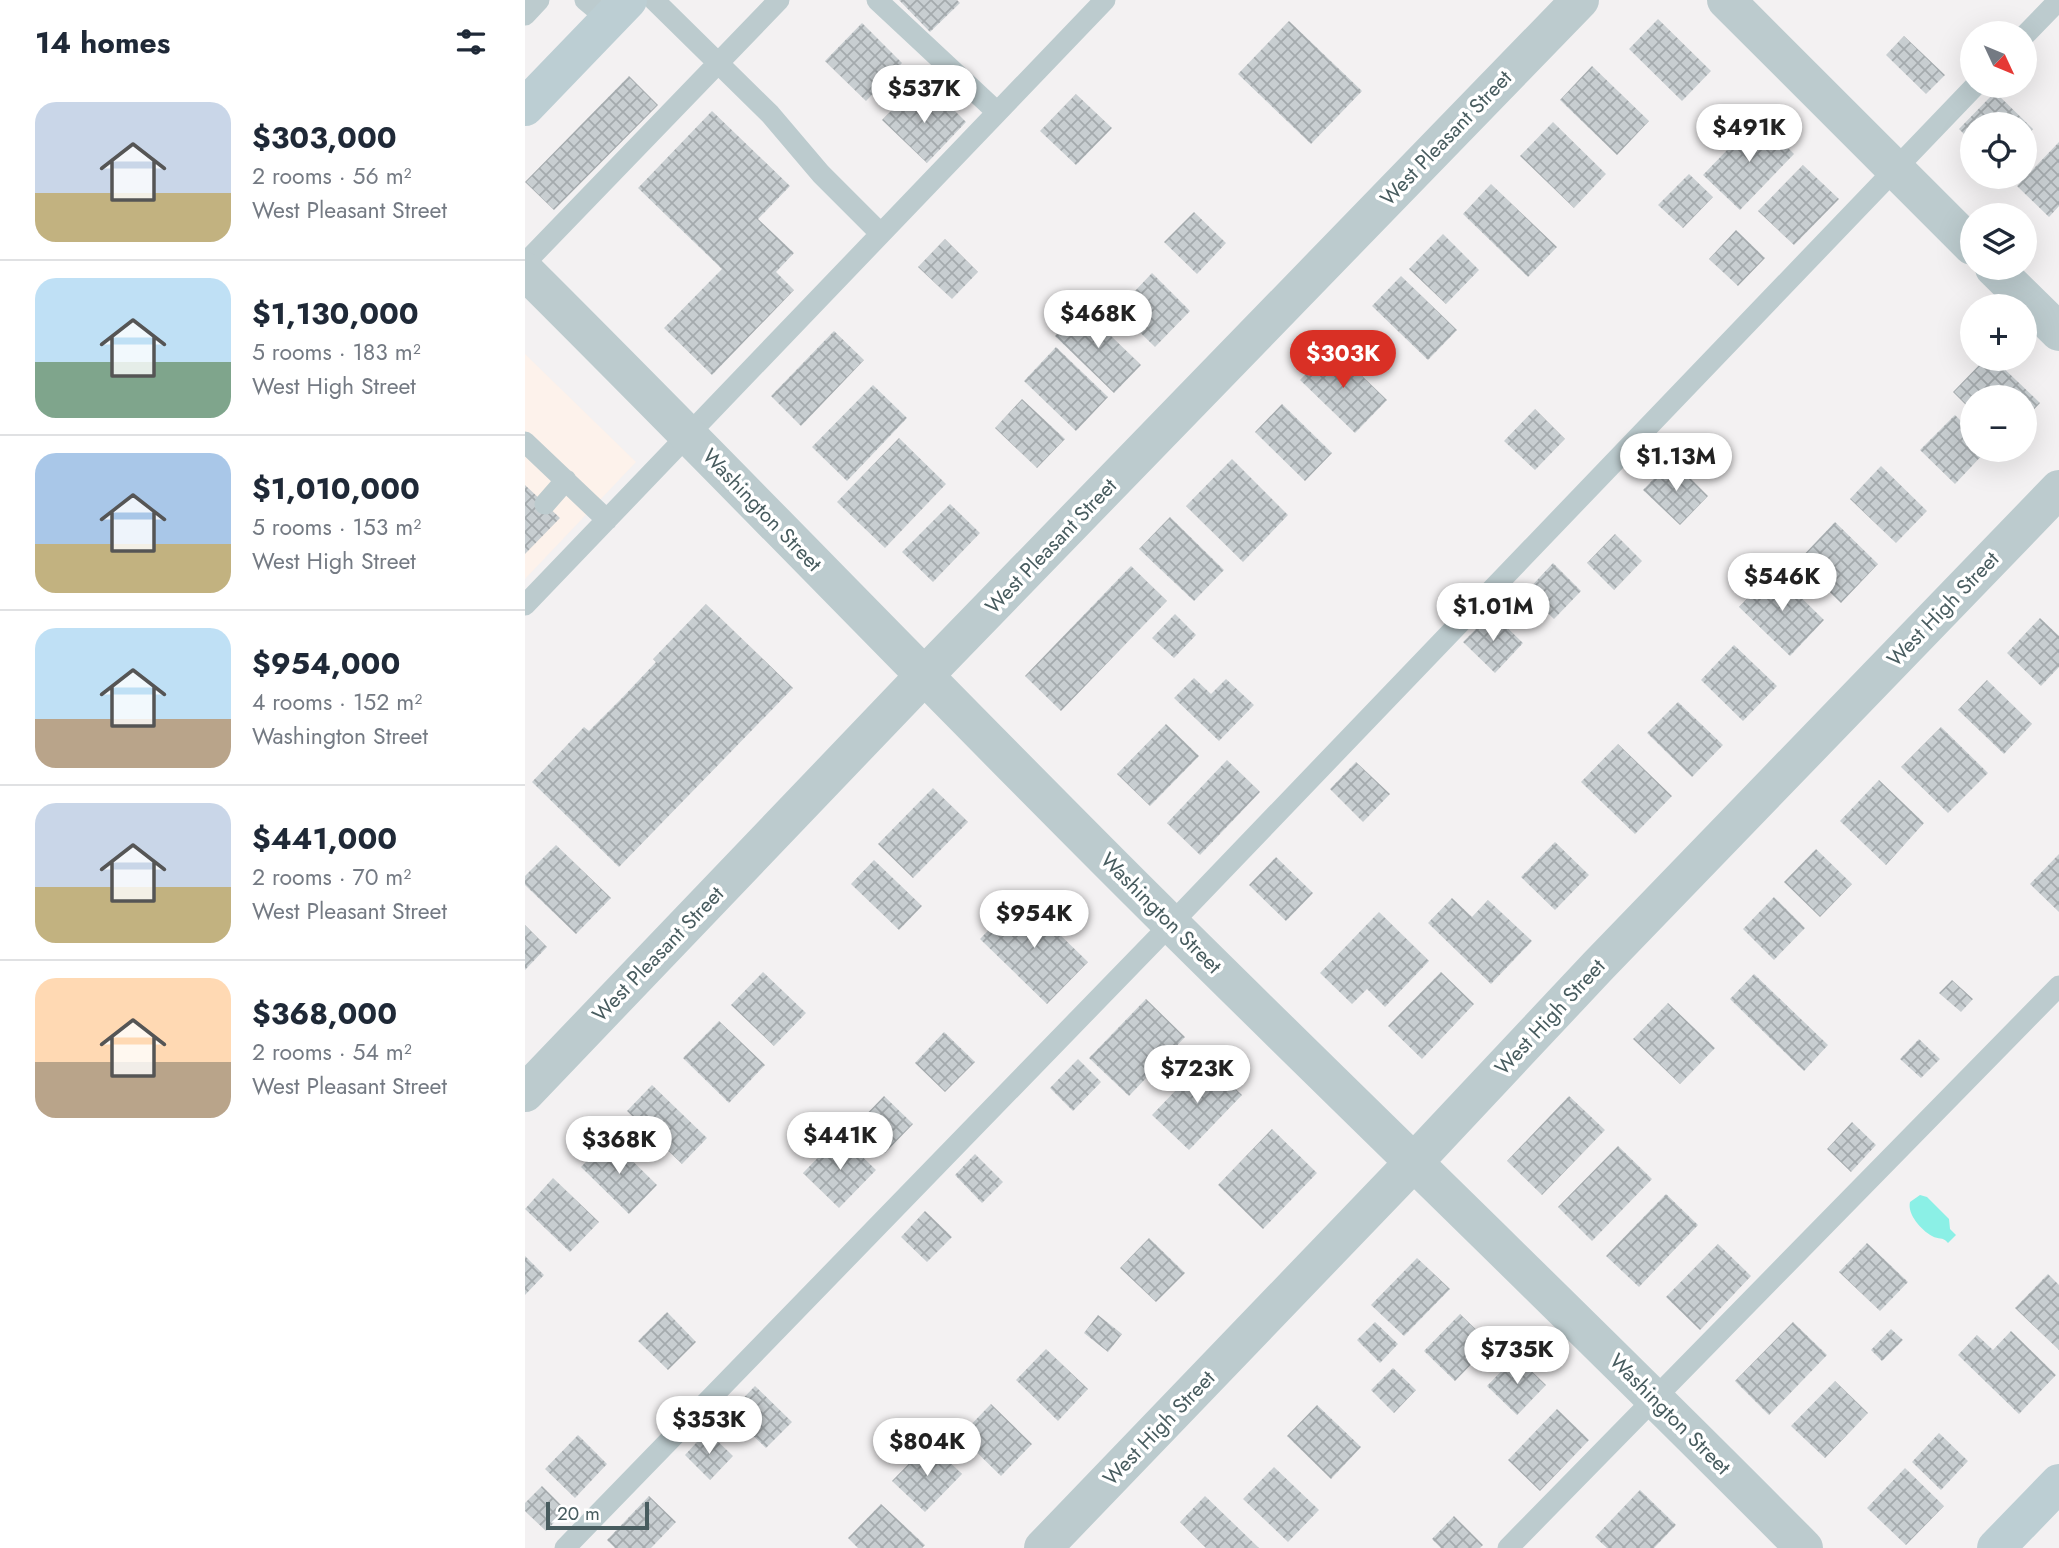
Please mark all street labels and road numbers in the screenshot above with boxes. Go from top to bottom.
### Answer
street label: West Pleasant Street [1373,64,1519,212]
street label: Washington Street [695,442,829,578]
street label: West Pleasant Street [978,472,1124,620]
street label: West High Street [1880,545,2006,673]
street label: Washington Street [1094,846,1228,980]
street label: West Pleasant Street [585,880,731,1028]
street label: West High Street [1488,952,1612,1082]
street label: Washington Street [1603,1347,1737,1481]
street label: West High Street [1096,1364,1222,1492]

